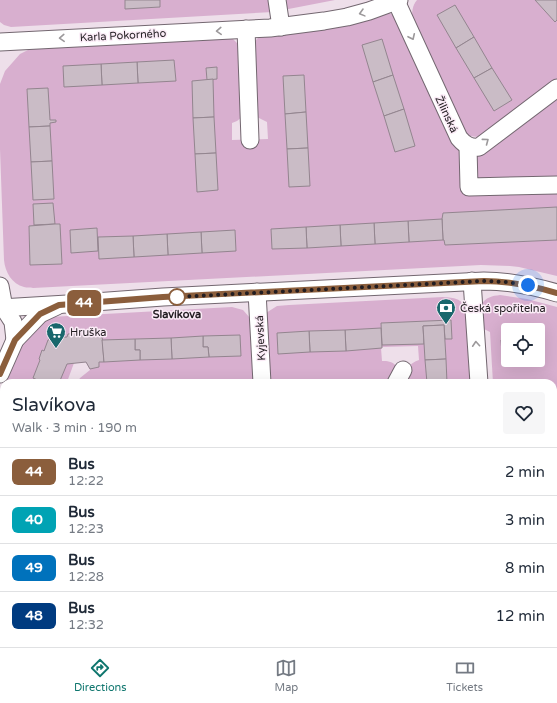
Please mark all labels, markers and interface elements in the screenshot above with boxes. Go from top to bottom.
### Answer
one-way arrow [359,8,365,16]
one-way arrow [216,26,222,35]
street label: Karla Pokorného [79,27,167,44]
one-way arrow [407,33,415,40]
one-way arrow [59,34,65,43]
street label: Žilinská [432,94,461,135]
one-way arrow [481,139,488,146]
your location [518,275,538,295]
marker: Slavíkova [168,288,186,306]
line badge: 44 [66,290,102,316]
text: 44 [75,294,93,311]
bank icon: Česká spořitelna [435,297,457,325]
place label: Česká spořitelna [460,301,546,315]
place label: Slavíkova [153,308,201,321]
street label: Kyjevská [253,315,268,361]
supermarket icon: Hruška [45,321,67,349]
map controls [501,323,545,367]
button: locate [501,323,545,367]
place label: Hruška [70,326,106,339]
one-way arrow [472,341,481,347]
button: heart [503,392,545,434]
text: Slavíkova [12,394,96,416]
text: Walk · 3 min · 190 m [12,420,137,436]
text: Bus [68,455,95,473]
text: 44 [25,463,43,480]
text: 2 min [505,463,545,481]
text: 12:22 [68,473,104,489]
text: Bus [68,503,95,521]
text: 40 [25,511,43,528]
text: 3 min [505,511,545,529]
text: 12:23 [68,521,104,537]
text: Bus [68,551,95,569]
text: 49 [25,559,43,576]
text: 8 min [505,559,545,577]
text: 12:28 [68,569,104,585]
text: Bus [68,599,95,617]
text: 48 [25,607,43,624]
text: 12 min [496,607,545,625]
text: 12:32 [68,617,104,633]
tab: Directions [74,657,127,694]
tab: Map [275,657,298,694]
tab: Tickets [446,657,483,694]

